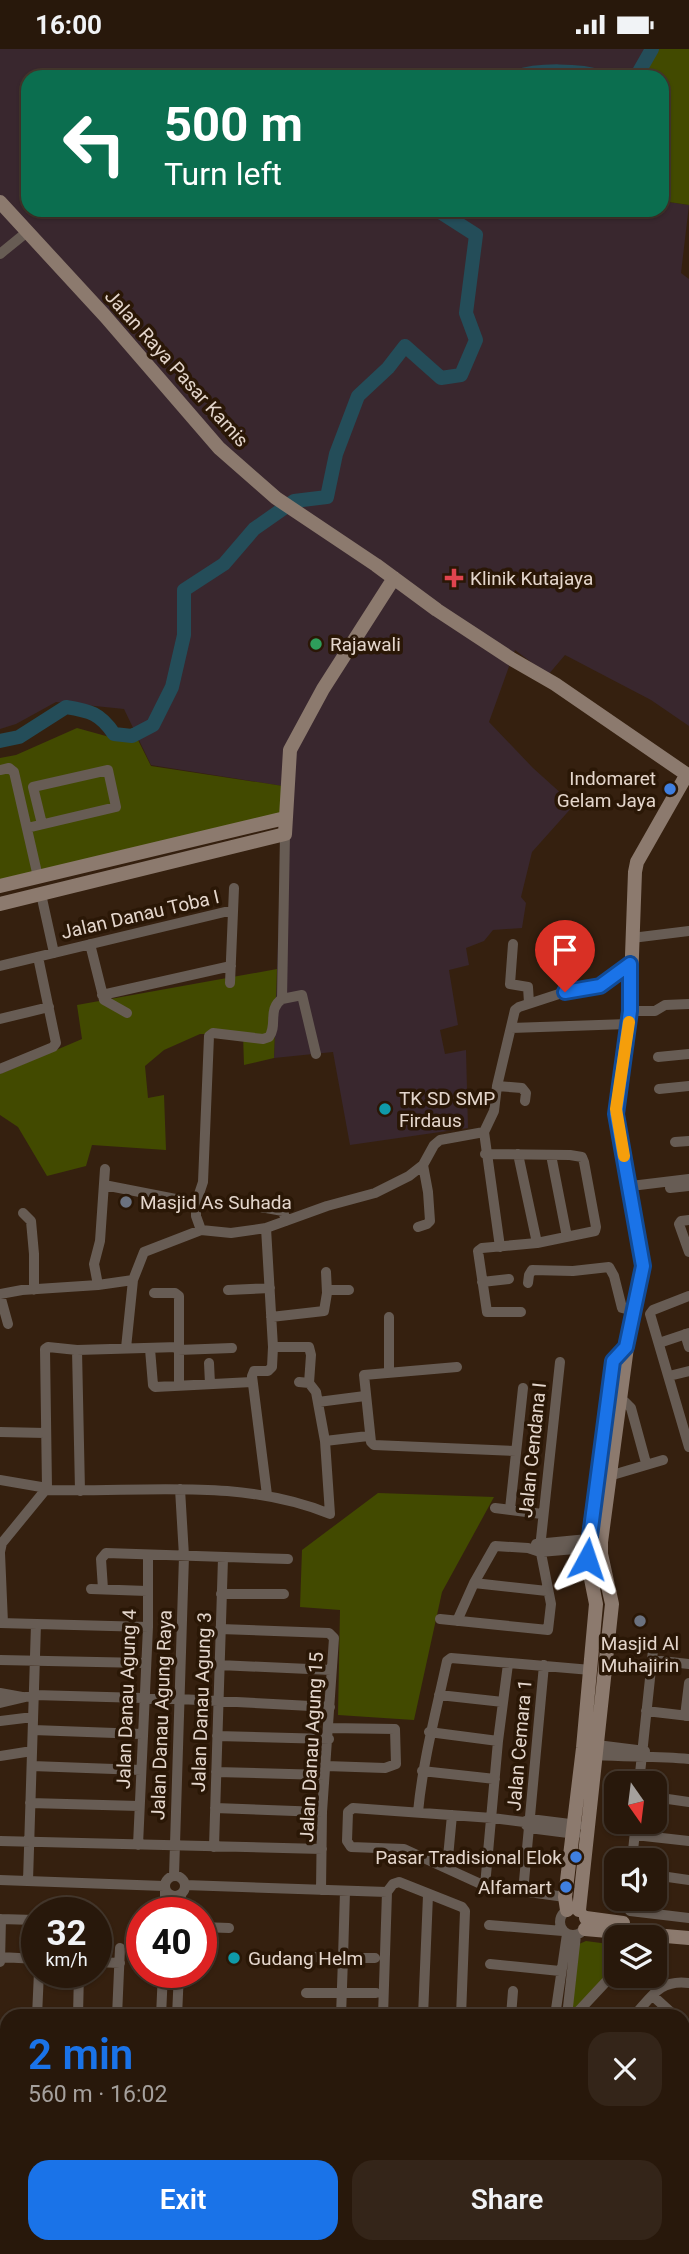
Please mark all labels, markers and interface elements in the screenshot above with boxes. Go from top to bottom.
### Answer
text: 16:00 [35,10,102,40]
text: 500 m [164,96,303,153]
icon: left [49,98,140,189]
text: Turn left [164,155,282,193]
street label: Jalan Raya Pasar Kamis [100,285,253,452]
place label: Klinik Kutajaya [470,567,593,590]
marker: Klinik Kutajaya [444,568,464,588]
place label: Rajawali [330,633,401,656]
marker: Rajawali [308,636,324,652]
place label: Indomaret Gelam Jaya [557,767,656,812]
marker: Indomaret Gelam Jaya [662,781,678,797]
street label: Jalan Danau Toba I [59,885,221,944]
pin [535,920,595,992]
icon: arrive [546,931,584,969]
place label: TK SD SMP Firdaus [399,1087,495,1132]
marker: TK SD SMP Firdaus [377,1101,393,1117]
place label: Masjid As Suhada [140,1191,292,1214]
marker: Masjid As Suhada [118,1194,134,1210]
street label: Jalan Cendana I [514,1381,551,1519]
position arrow [550,1522,624,1596]
street label: Jalan Danau Agung 4 [112,1608,141,1789]
street label: Jalan Danau Agung Raya [146,1610,177,1821]
street label: Jalan Danau Agung 3 [187,1612,216,1792]
marker: Masjid Al Muhajirin [632,1613,648,1629]
place label: Masjid Al Muhajirin [601,1632,679,1677]
street label: Jalan Danau Agung 15 [295,1651,328,1843]
street label: Jalan Cemara 1 [502,1678,537,1812]
north arrow [604,1771,667,1834]
map controls [604,1771,667,1988]
place label: Pasar Tradisional Elok [375,1846,562,1869]
button: sound [604,1848,667,1911]
marker: Pasar Tradisional Elok [568,1849,584,1865]
place label: Alfamart [478,1876,552,1899]
marker: Alfamart [558,1879,574,1895]
speed limit sign: 40 [126,1897,217,1988]
text: 32 [46,1913,87,1954]
button: layers [604,1925,667,1988]
place label: Gudang Helm [248,1947,363,1970]
text: km/h [45,1949,88,1970]
marker: Gudang Helm [226,1950,242,1966]
text: 2 min [28,2030,133,2079]
button: close [588,2032,662,2106]
text: 560 m · 16:02 [28,2081,167,2108]
button: Exit [28,2160,338,2240]
button: Share [352,2160,662,2240]

